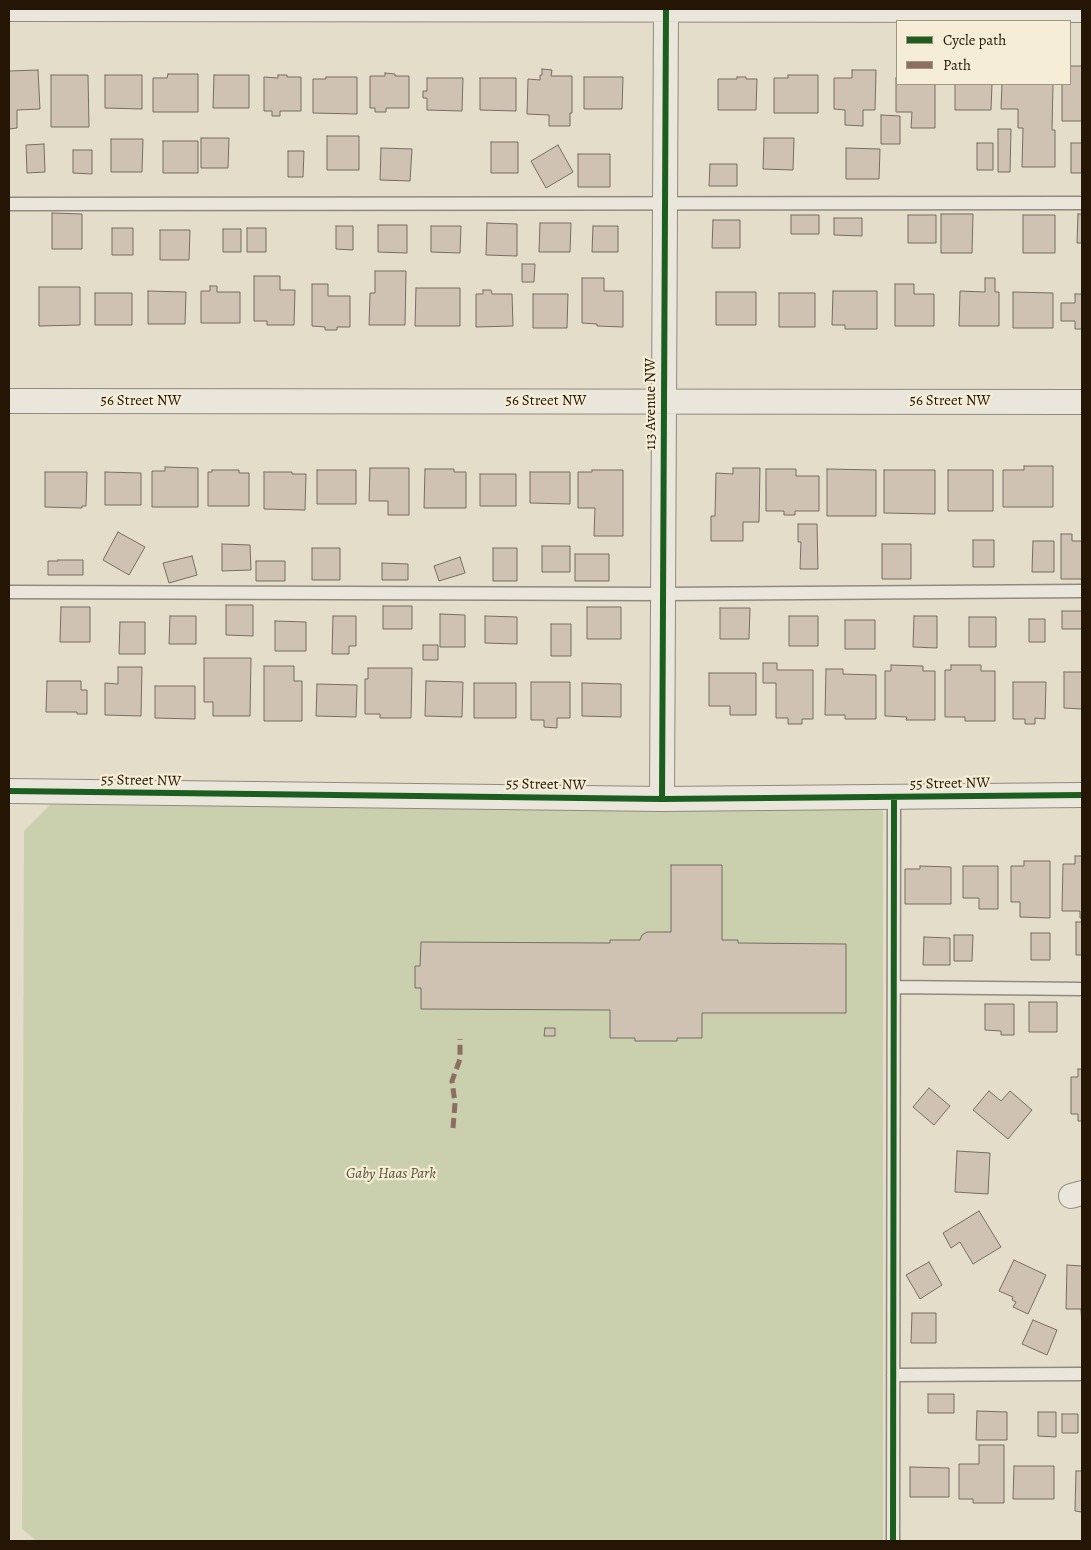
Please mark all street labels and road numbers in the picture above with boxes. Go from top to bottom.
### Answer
street label: 113 Avenue NW [642,358,660,450]
street label: 56 Street NW [101,392,181,410]
street label: 56 Street NW [506,392,586,410]
street label: 56 Street NW [910,392,990,410]
street label: 55 Street NW [101,771,181,791]
street label: 55 Street NW [910,774,990,794]
street label: 55 Street NW [506,775,586,795]

